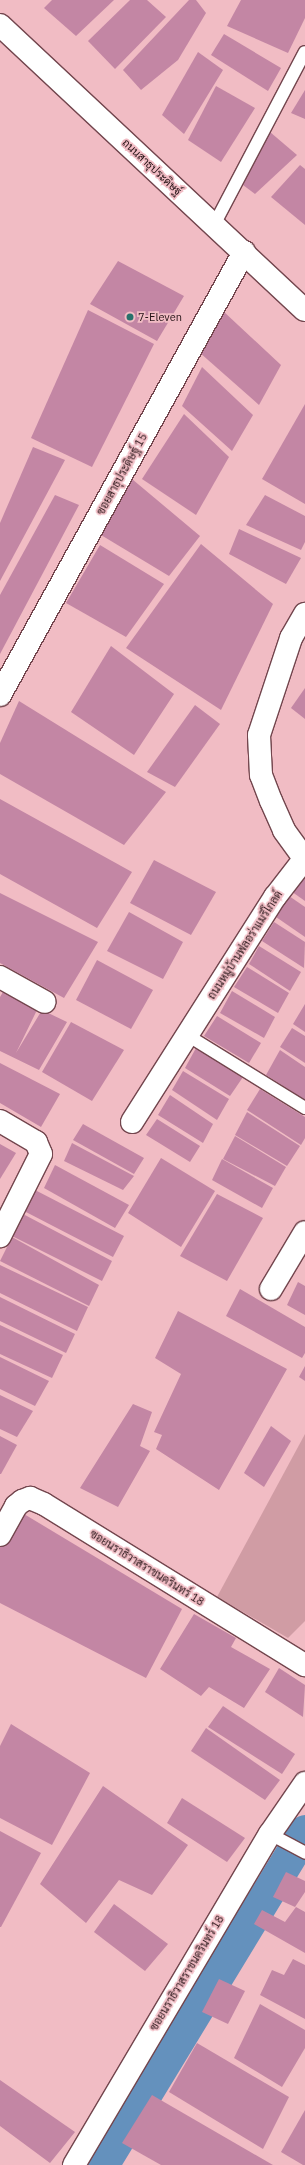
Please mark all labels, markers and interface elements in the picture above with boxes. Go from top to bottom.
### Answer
street label: ถนนสาธุประดิษฐ์ [120,136,184,198]
place label: 7-Eleven [138,310,182,324]
marker: 7-Eleven [125,312,135,322]
street label: ซอยสาธุประดิษฐ์ 15 [94,431,150,517]
street label: ถนนหมู่บ้านฟลอร่าแมรีโกลด์ [205,888,285,1002]
street label: ซอยนราธิวาสราชนครินทร์ 18 [87,1527,207,1609]
street label: ซอยนราธิวาสราชนครินทร์ 18 [147,1913,227,2033]

